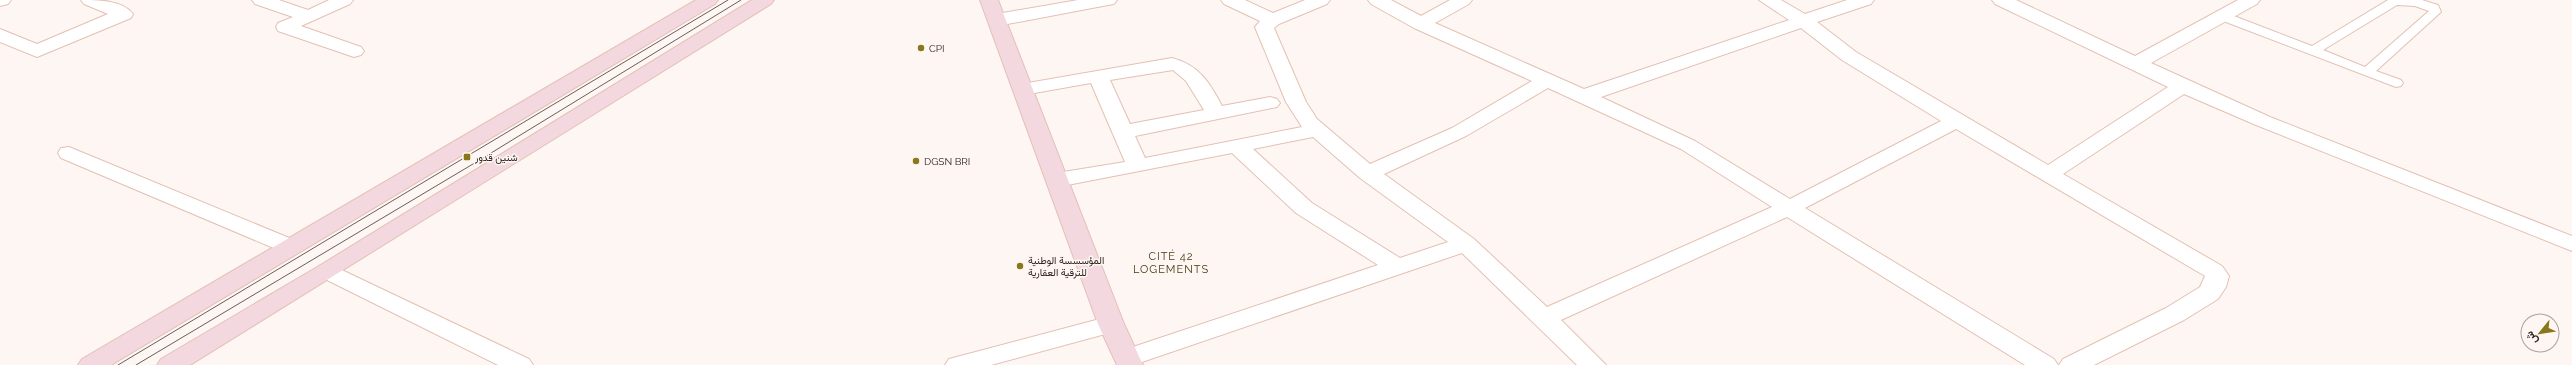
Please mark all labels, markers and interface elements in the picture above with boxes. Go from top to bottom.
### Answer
marker: CPI [916,43,926,53]
place label: CPI [929,43,945,54]
marker: شنين قدور [462,152,472,162]
place label: شنين قدور [474,152,518,164]
marker: DGSN BRI [911,156,921,166]
place label: DGSN BRI [924,156,970,167]
district label: CITÉ 42 LOGEMENTS [1133,249,1209,276]
place label: المؤسسسة الوطنية للترقية العقارية [1028,255,1104,279]
marker: المؤسسسة الوطنية للترقية العقارية [1015,261,1025,271]
north arrow [2520,313,2560,353]
text: ش [2523,329,2541,347]

